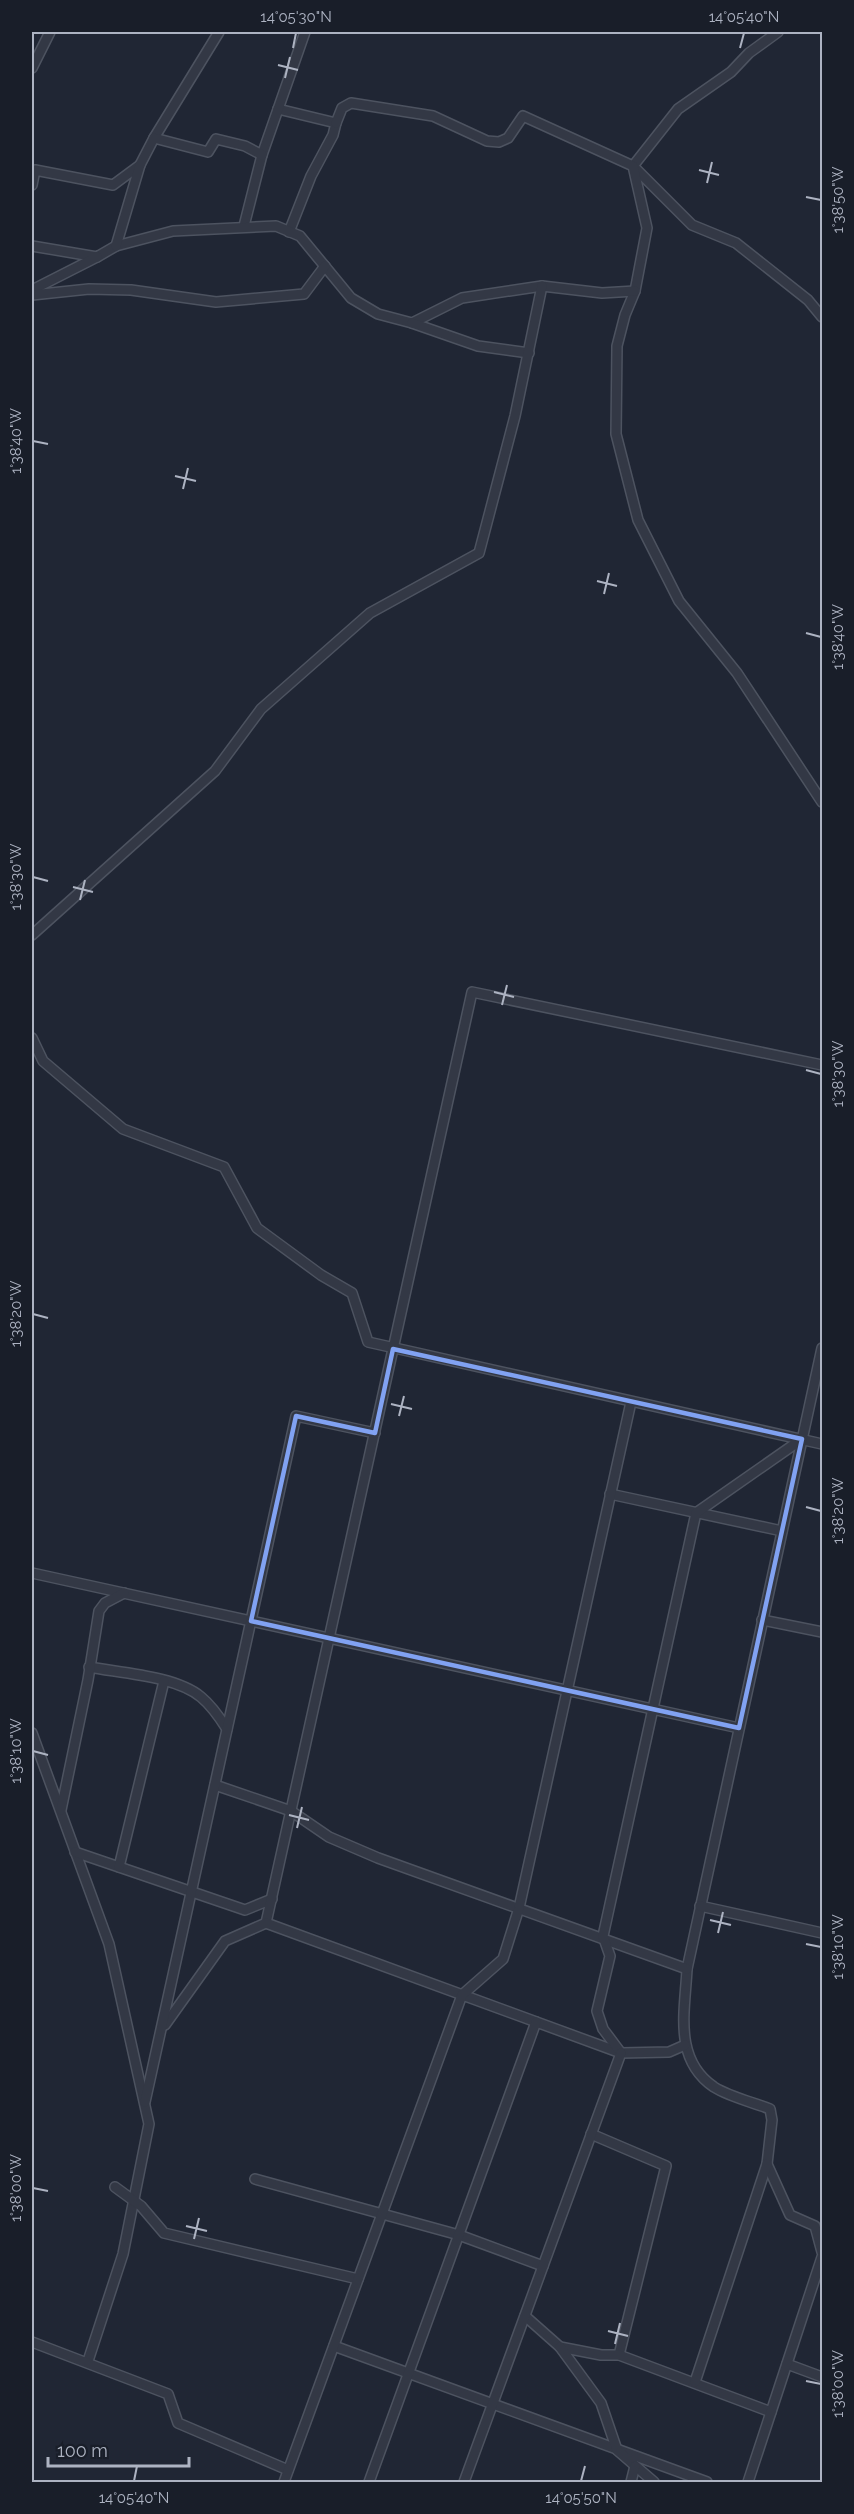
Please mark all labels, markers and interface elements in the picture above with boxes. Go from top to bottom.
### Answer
text: 14°05'30"N [260,8,332,26]
text: 14°05'40"N [709,8,779,26]
text: 1°38'50"W [829,166,847,233]
text: 1°38'40"W [7,408,25,474]
text: 1°38'40"W [829,604,847,670]
text: 1°38'30"W [7,843,25,910]
text: 1°38'30"W [829,1040,847,1107]
text: 1°38'20"W [7,1280,25,1347]
text: 1°38'20"W [829,1477,847,1544]
text: 1°38'10"W [7,1718,25,1784]
text: 1°38'10"W [829,1914,847,1980]
text: 1°38'00"W [7,2154,25,2222]
text: 1°38'00"W [829,2350,847,2418]
scale bar [48,2430,189,2468]
text: 100 m [57,2440,108,2461]
text: 14°05'40"N [99,2489,169,2507]
text: 14°05'50"N [545,2489,617,2507]

